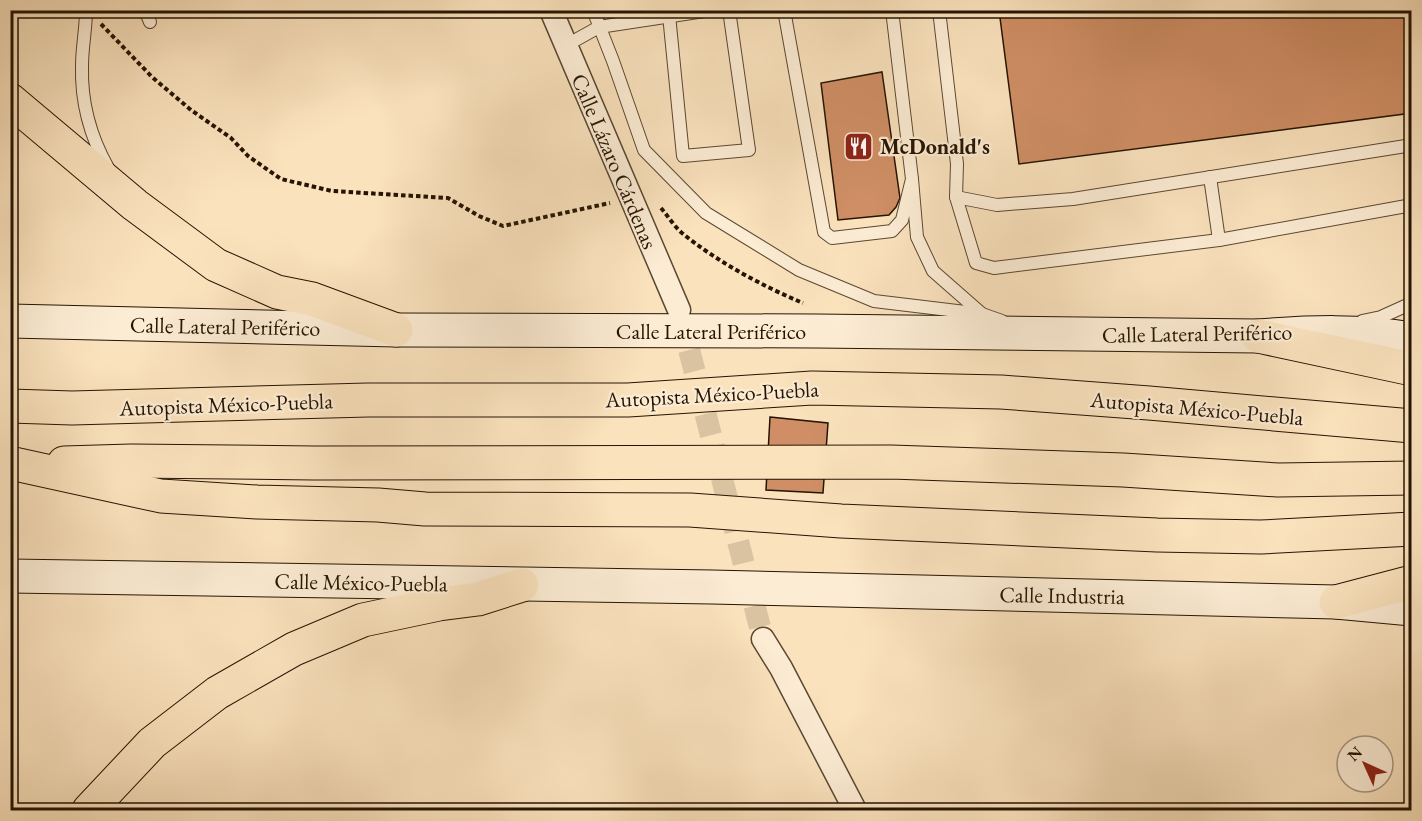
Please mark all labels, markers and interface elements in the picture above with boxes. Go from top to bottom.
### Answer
street label: Calle Lázaro Cárdenas [565,69,665,253]
restaurant icon: McDonald's [843,130,875,162]
place label: McDonald's [880,132,990,161]
street label: Calle Lateral Periférico [130,310,321,343]
street label: Calle Lateral Periférico [616,317,806,346]
street label: Calle Lateral Periférico [1102,317,1293,350]
street label: Autopista México-Puebla [603,374,820,415]
street label: Autopista México-Puebla [1088,385,1305,432]
street label: Autopista México-Puebla [118,386,334,423]
street label: Calle México-Puebla [274,566,448,599]
street label: Calle Industria [999,580,1125,611]
north arrow [1335,734,1395,794]
text: N [1343,742,1367,766]

